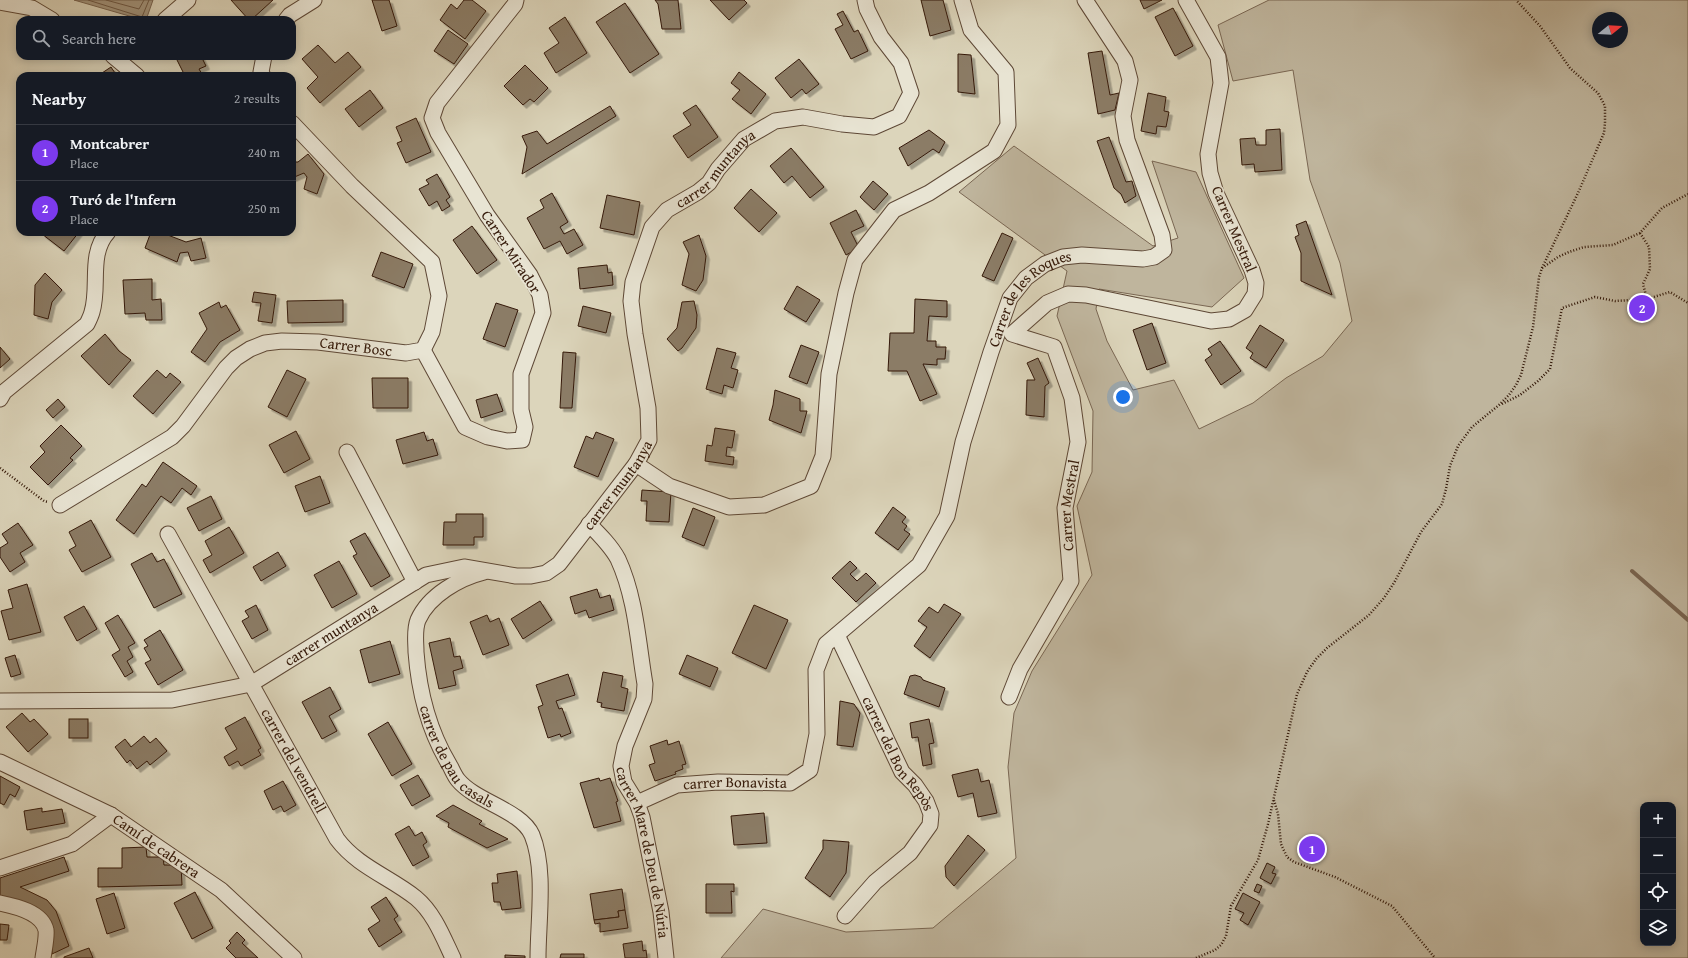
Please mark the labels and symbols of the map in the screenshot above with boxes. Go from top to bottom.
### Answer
north arrow [1592,12,1628,48]
street label: carrer muntanya [671,124,759,213]
street label: Carrer Mestral [1207,182,1262,275]
street label: Carrer Mirador [477,206,546,297]
street label: Carrer de les Roques [983,245,1073,350]
pin: 2 [1629,293,1655,323]
street label: Carrer Bosc [319,331,394,361]
your location [1113,387,1133,407]
street label: carrer muntanya [578,436,657,534]
street label: Carrer Mestral [1054,458,1084,552]
street label: carrer muntanya [280,597,382,671]
street label: carrer del Bon Repòs [857,692,940,814]
street label: carrer de pau casals [415,703,498,813]
street label: carrer del vendrell [256,704,332,817]
street label: carrer Mare de Deu de Núria [611,765,675,939]
street label: carrer Bonavista [682,771,787,795]
street label: Camí de cabrera [109,808,204,883]
pin: 1 [1299,834,1325,864]

